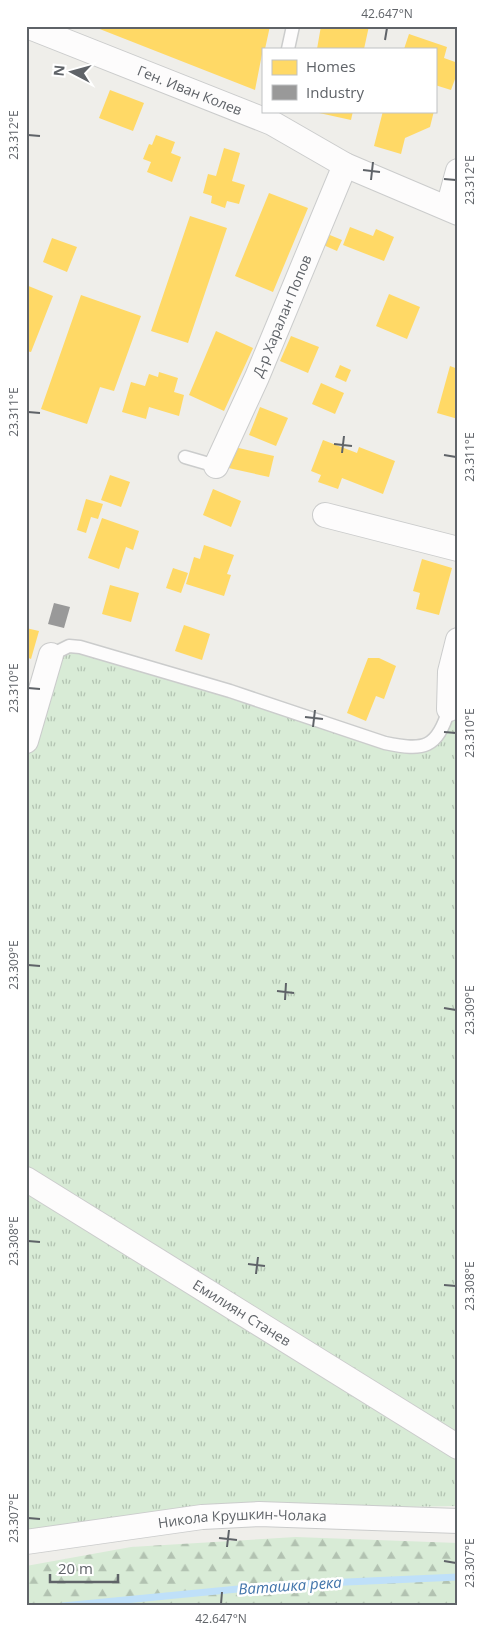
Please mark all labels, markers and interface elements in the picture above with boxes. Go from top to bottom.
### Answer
text: 42.647°N [361,5,413,22]
north arrow [48,48,98,98]
legend [262,48,436,112]
text: Homes [306,56,356,76]
street label: Ген. Иван Колев [135,61,245,119]
text: N [49,64,69,77]
text: Industry [306,82,364,102]
text: 23.312°E [5,110,22,160]
text: 23.312°E [461,155,478,205]
street label: Д-р Харалан Попов [248,252,316,380]
text: 23.311°E [5,387,22,437]
text: 23.311°E [461,432,478,482]
text: 23.310°E [5,663,22,713]
text: 23.310°E [461,708,478,758]
text: 23.309°E [5,940,22,990]
text: 23.309°E [461,985,478,1035]
text: 23.308°E [5,1216,22,1266]
text: 23.308°E [461,1261,478,1311]
street label: Емилиян Станев [189,1275,295,1350]
text: 23.307°E [5,1493,22,1543]
street label: Никола Крушкин-Чолака [157,1504,327,1532]
text: 23.307°E [461,1538,478,1588]
scale bar [50,1552,118,1584]
text: 20 m [58,1558,93,1578]
water label: Ваташка река [238,1571,343,1599]
text: 42.647°N [195,1610,247,1627]

